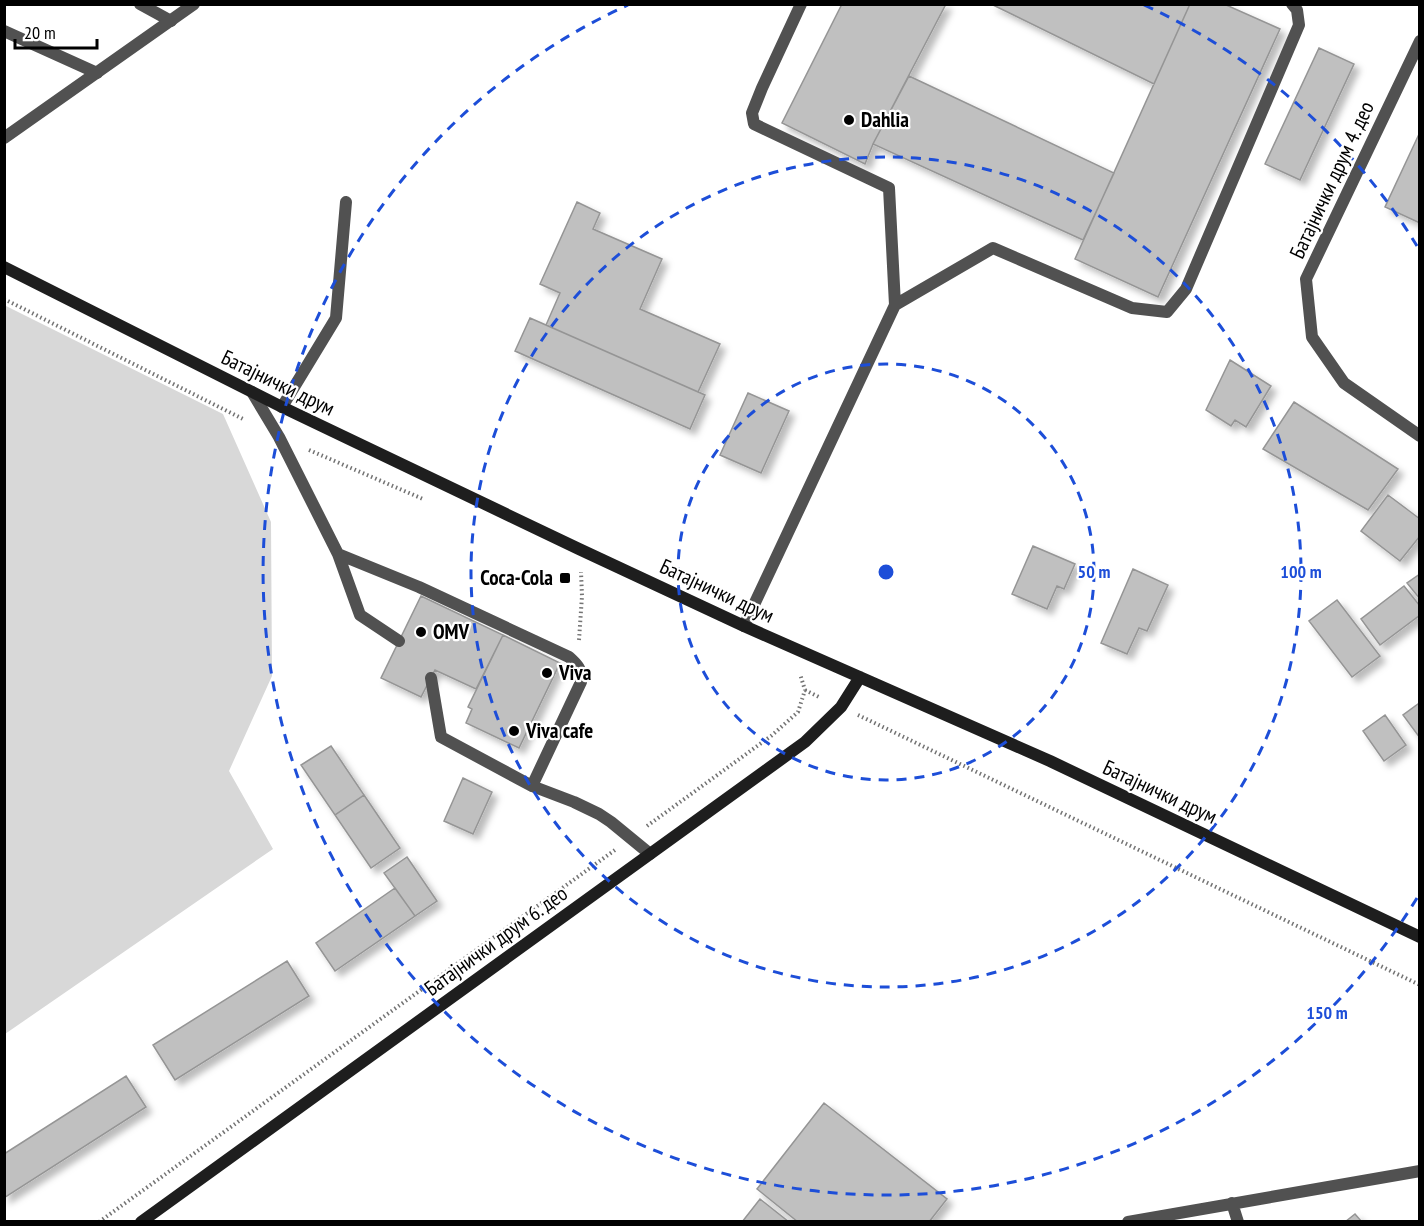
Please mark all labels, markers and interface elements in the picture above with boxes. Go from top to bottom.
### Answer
scale bar [15,12,98,50]
text: 20 m [24,21,56,44]
street label: Батајнички друм 4. део [1283,97,1380,263]
place label: Dahlia [861,106,909,133]
marker: Dahlia [842,113,856,127]
street label: Батајнички друм [217,343,339,422]
street label: Батајнички друм [656,552,779,629]
text: 50 m [1078,560,1110,583]
text: 100 m [1280,560,1322,583]
centre of rings [876,562,896,582]
place label: Coca-Cola [480,564,553,591]
marker: Coca-Cola [558,571,572,585]
place label: OMV [433,618,470,645]
marker: OMV [414,625,428,639]
place label: Viva [558,659,592,686]
marker: Viva [540,666,554,680]
place label: Viva cafe [525,717,593,744]
marker: Viva cafe [507,724,521,738]
street label: Батајнички друм [1099,753,1222,830]
street label: Батајнички друм 6. део [419,880,573,1002]
text: 150 m [1306,1001,1348,1024]

